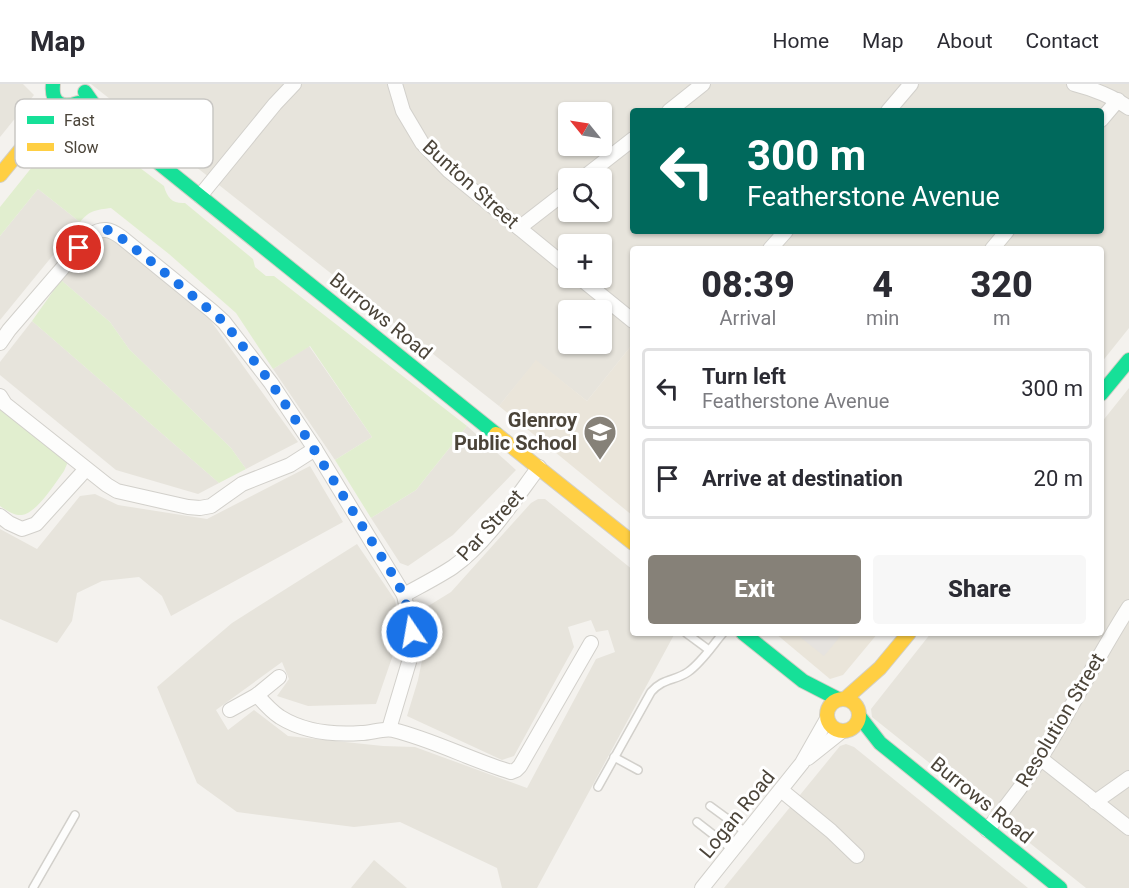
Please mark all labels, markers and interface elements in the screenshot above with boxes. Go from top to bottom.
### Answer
text: Map [30,25,85,58]
text: Home [773,29,829,53]
text: Map [862,29,904,53]
text: About [937,29,993,53]
text: Contact [1026,29,1099,53]
legend [15,99,213,168]
north arrow [558,102,612,156]
map controls [558,102,612,354]
text: Fast [64,111,95,130]
text: 300 m [747,131,866,180]
icon: left [648,132,726,210]
street label: Bunton Street [418,135,524,233]
text: Slow [64,138,99,157]
button: search [558,168,612,222]
text: Featherstone Avenue [747,181,1000,213]
pin [53,222,104,273]
icon: arrive [62,231,95,264]
button: + [558,234,612,288]
text: 08:39 [701,264,795,306]
text: 4 [872,264,893,306]
text: 320 [971,264,1033,306]
street label: Burrows Road [325,268,437,364]
button: − [558,300,612,354]
text: Arrival [720,306,776,330]
text: min [866,306,899,330]
text: m [993,306,1010,330]
text: Turn left [702,364,786,389]
icon: left [651,372,684,405]
text: 300 m [1021,376,1083,401]
text: Featherstone Avenue [702,389,889,413]
place label: Glenroy Public School [454,408,578,455]
school or university icon: Glenroy Public School [582,414,618,461]
icon: arrive [651,462,684,495]
text: Arrive at destination [702,466,903,491]
text: 20 m [1034,466,1083,491]
street label: Par Street [452,484,528,566]
button: Exit [648,555,861,624]
button: Share [873,555,1086,624]
position arrow [380,600,444,664]
street label: Resolution Street [1011,649,1109,791]
street label: Burrows Road [926,752,1038,848]
street label: Logan Road [694,765,780,863]

